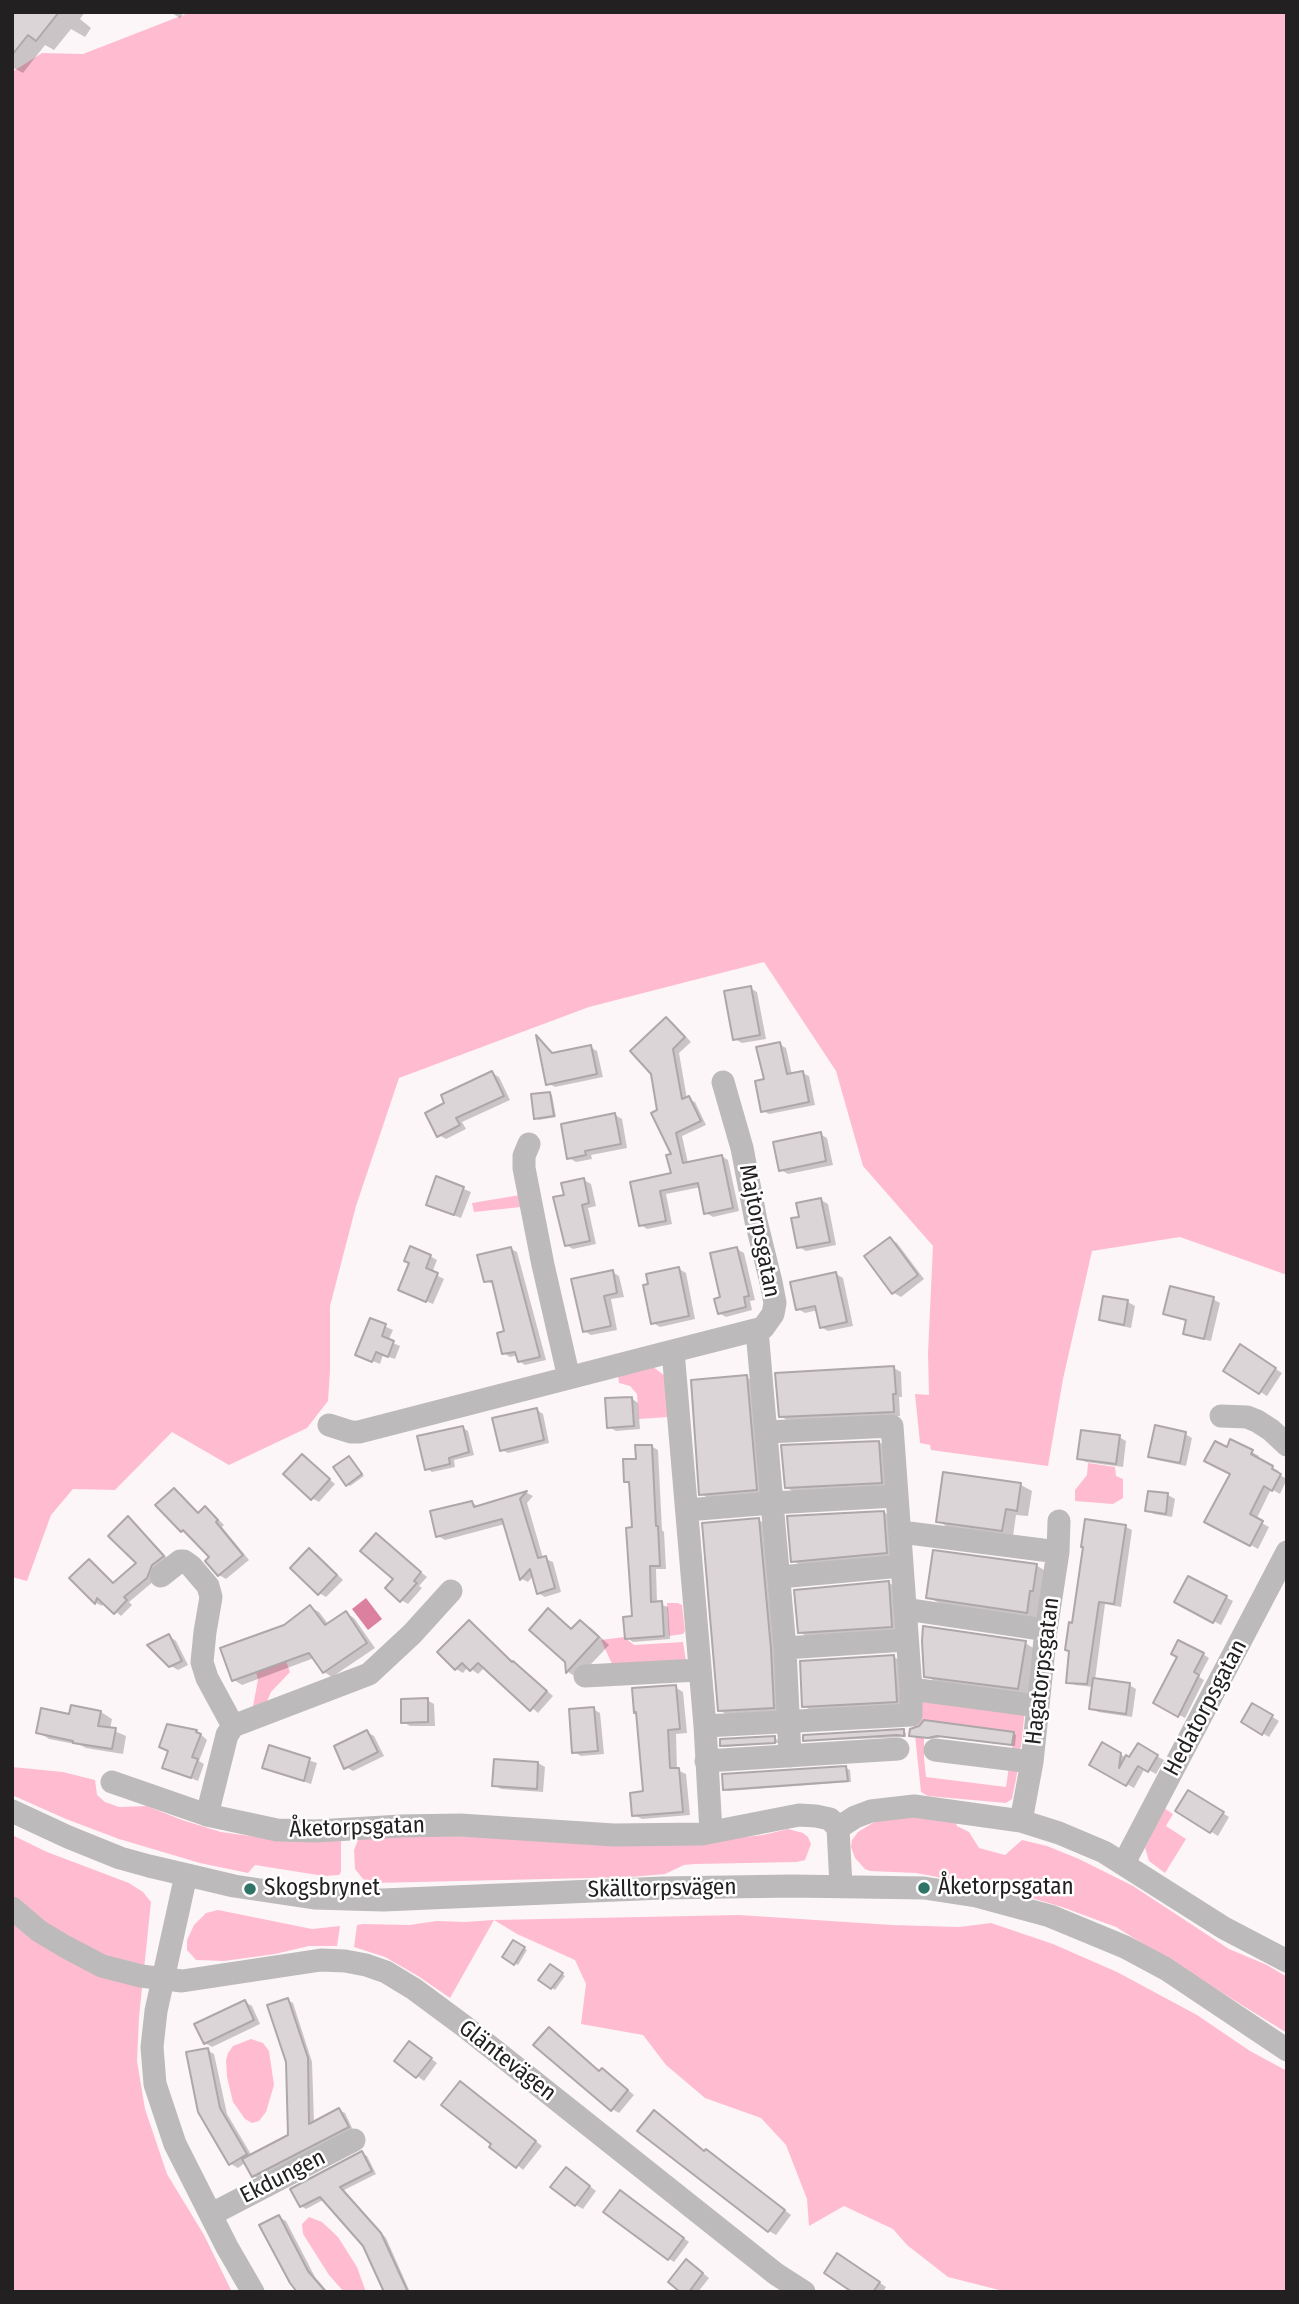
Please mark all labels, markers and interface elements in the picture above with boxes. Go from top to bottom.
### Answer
street label: Majtorpsgatan [733,1162,785,1300]
street label: Hagatorpsgatan [1020,1596,1066,1746]
street label: Hedatorpsgatan [1158,1635,1254,1781]
street label: Åketorpsgatan [289,1812,425,1844]
street label: Skälltorpsvägen [587,1874,737,1904]
place label: Åketorpsgatan [938,1874,1074,1902]
place label: Skogsbrynet [264,1875,380,1903]
marker: Åketorpsgatan [916,1880,932,1896]
marker: Skogsbrynet [242,1881,258,1897]
street label: Gläntevägen [453,2014,561,2108]
street label: Ekdungen [236,2144,330,2210]

